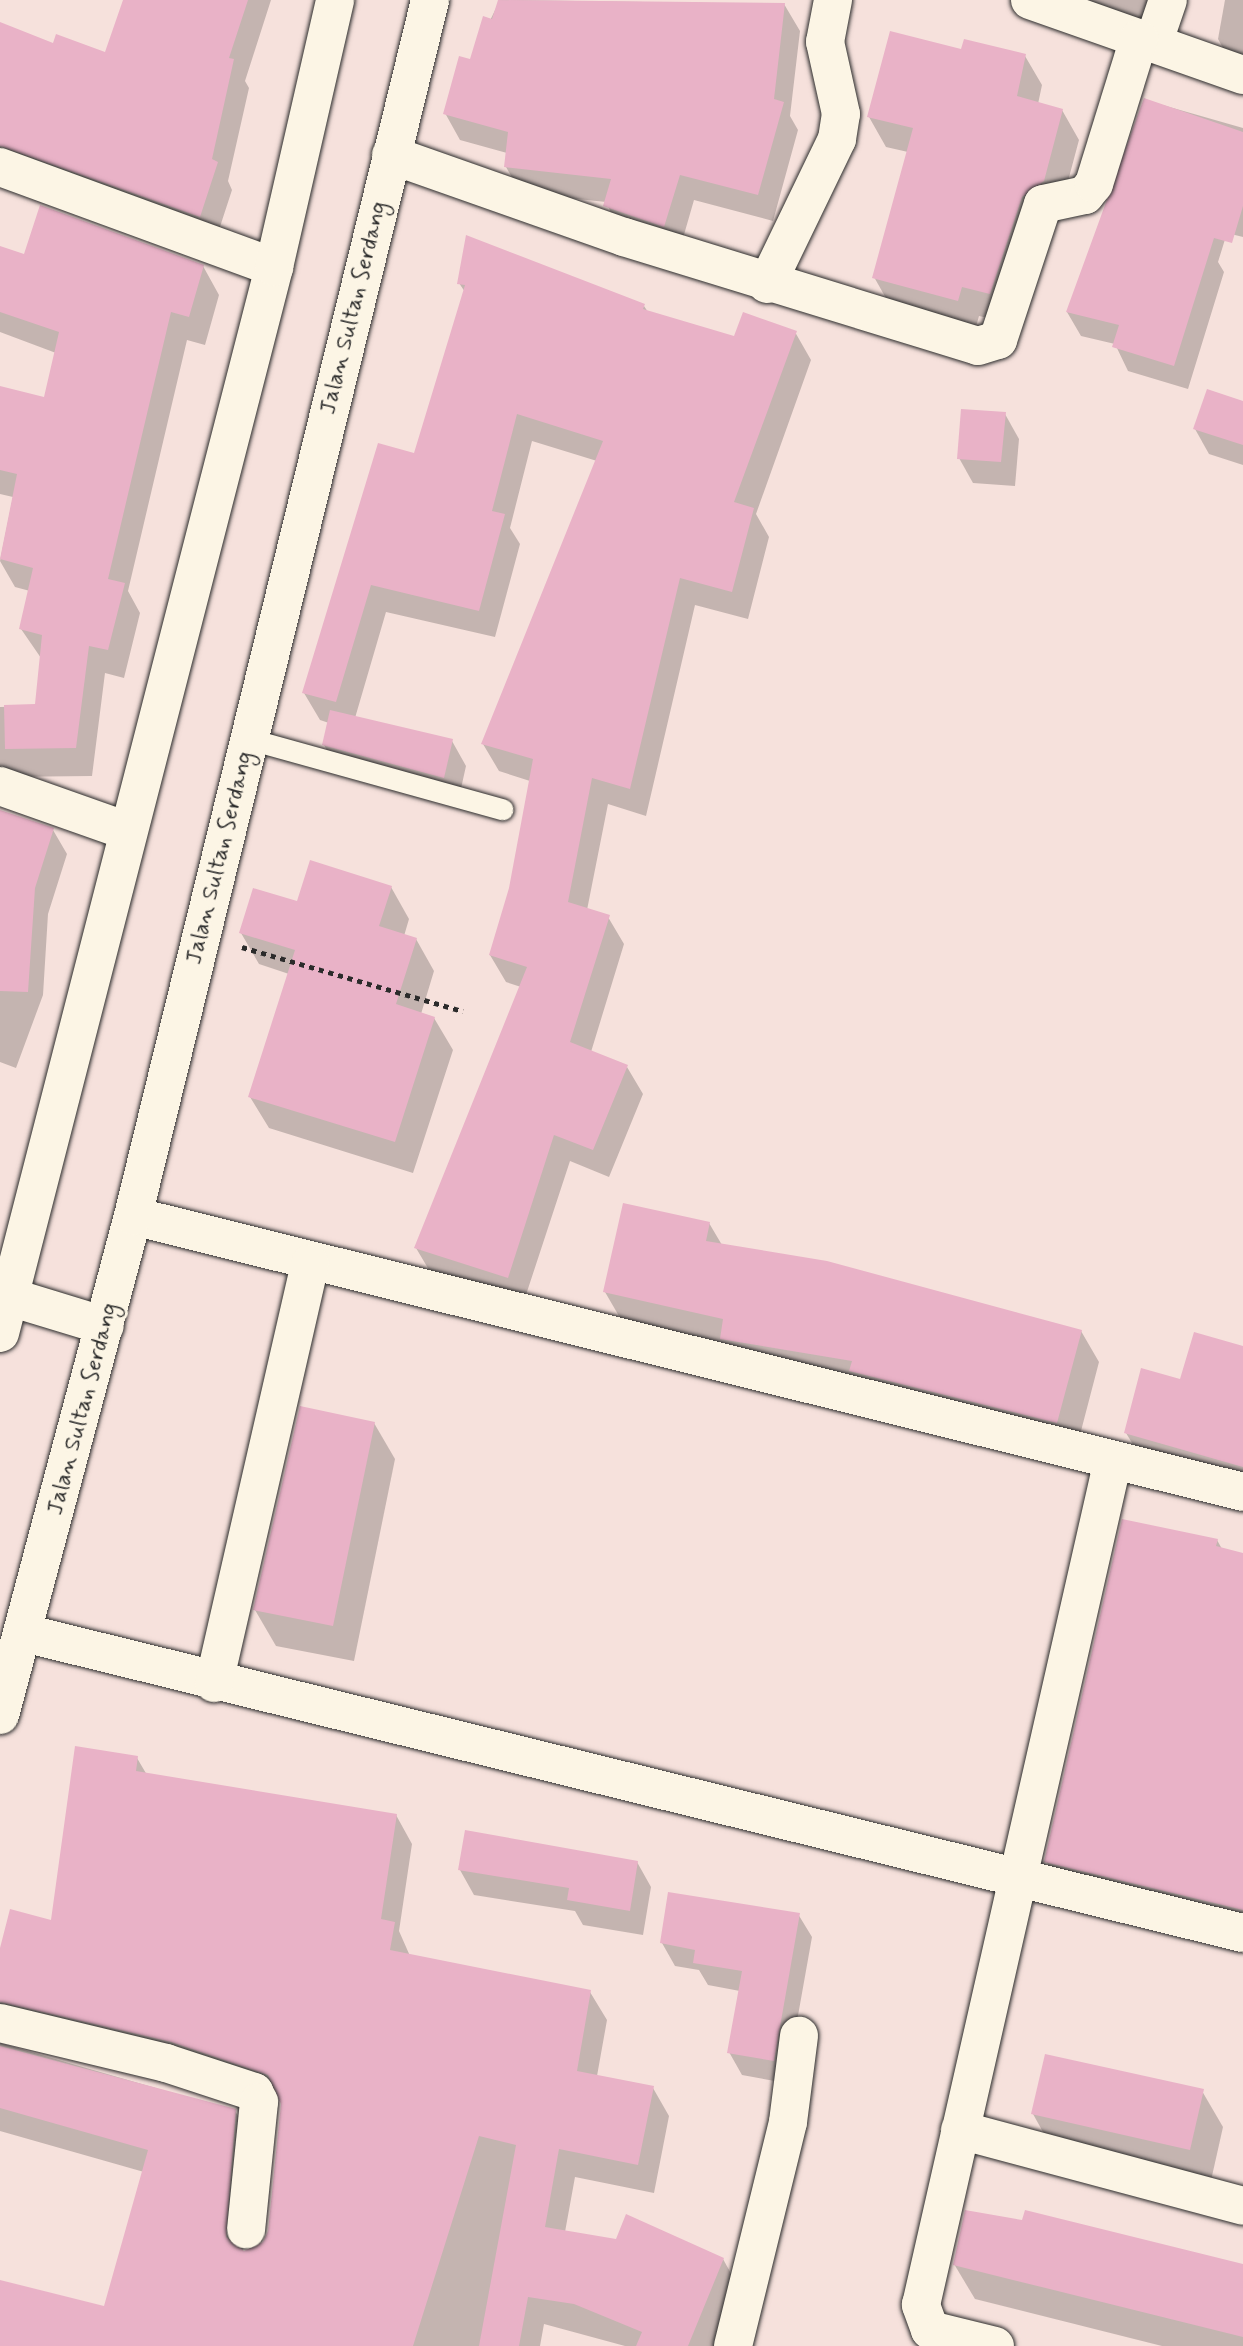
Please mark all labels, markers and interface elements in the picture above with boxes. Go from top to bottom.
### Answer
street label: Jalan Sultan Serdang [315,201,393,415]
street label: Jalan Sultan Serdang [181,751,259,965]
street label: Jalan Sultan Serdang [42,1303,124,1515]

